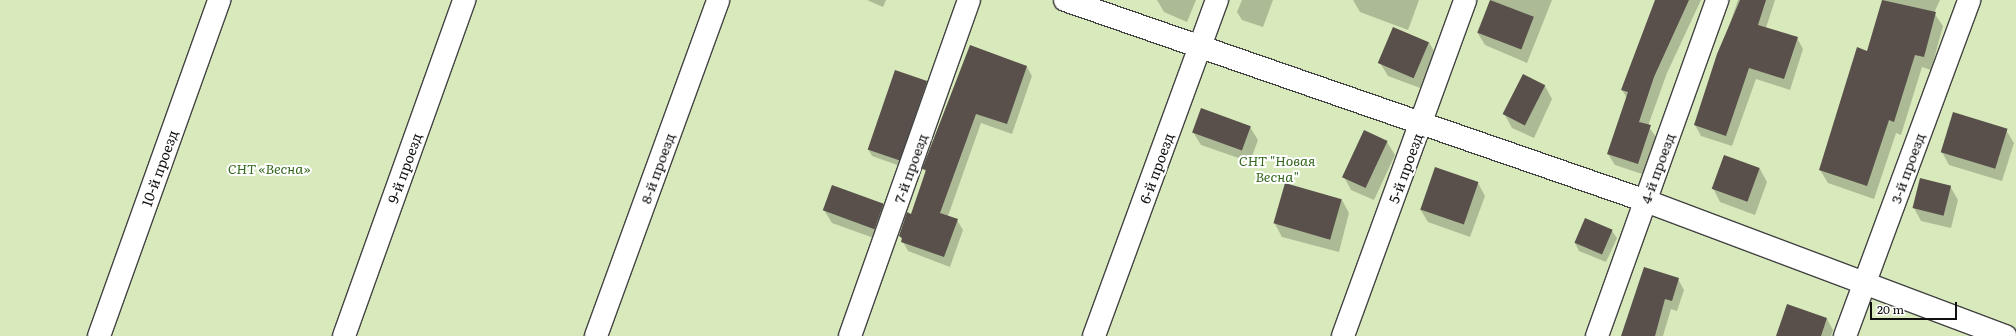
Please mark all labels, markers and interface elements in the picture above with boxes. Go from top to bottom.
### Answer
street label: 10-й проезд [137,128,181,208]
street label: 8-й проезд [636,130,678,206]
street label: 6-й проезд [1135,130,1177,206]
street label: 4-й проезд [1636,130,1678,206]
street label: 3-й проезд [1886,130,1928,206]
street label: 9-й проезд [384,131,424,205]
street label: 7-й проезд [890,131,930,205]
street label: 5-й проезд [1385,131,1425,205]
park label: СНТ "Новая Весна" [1239,152,1315,184]
park label: СНТ «Весна» [228,160,310,176]
scale bar [1872,294,1959,320]
text: 20 m [1877,300,1904,318]

